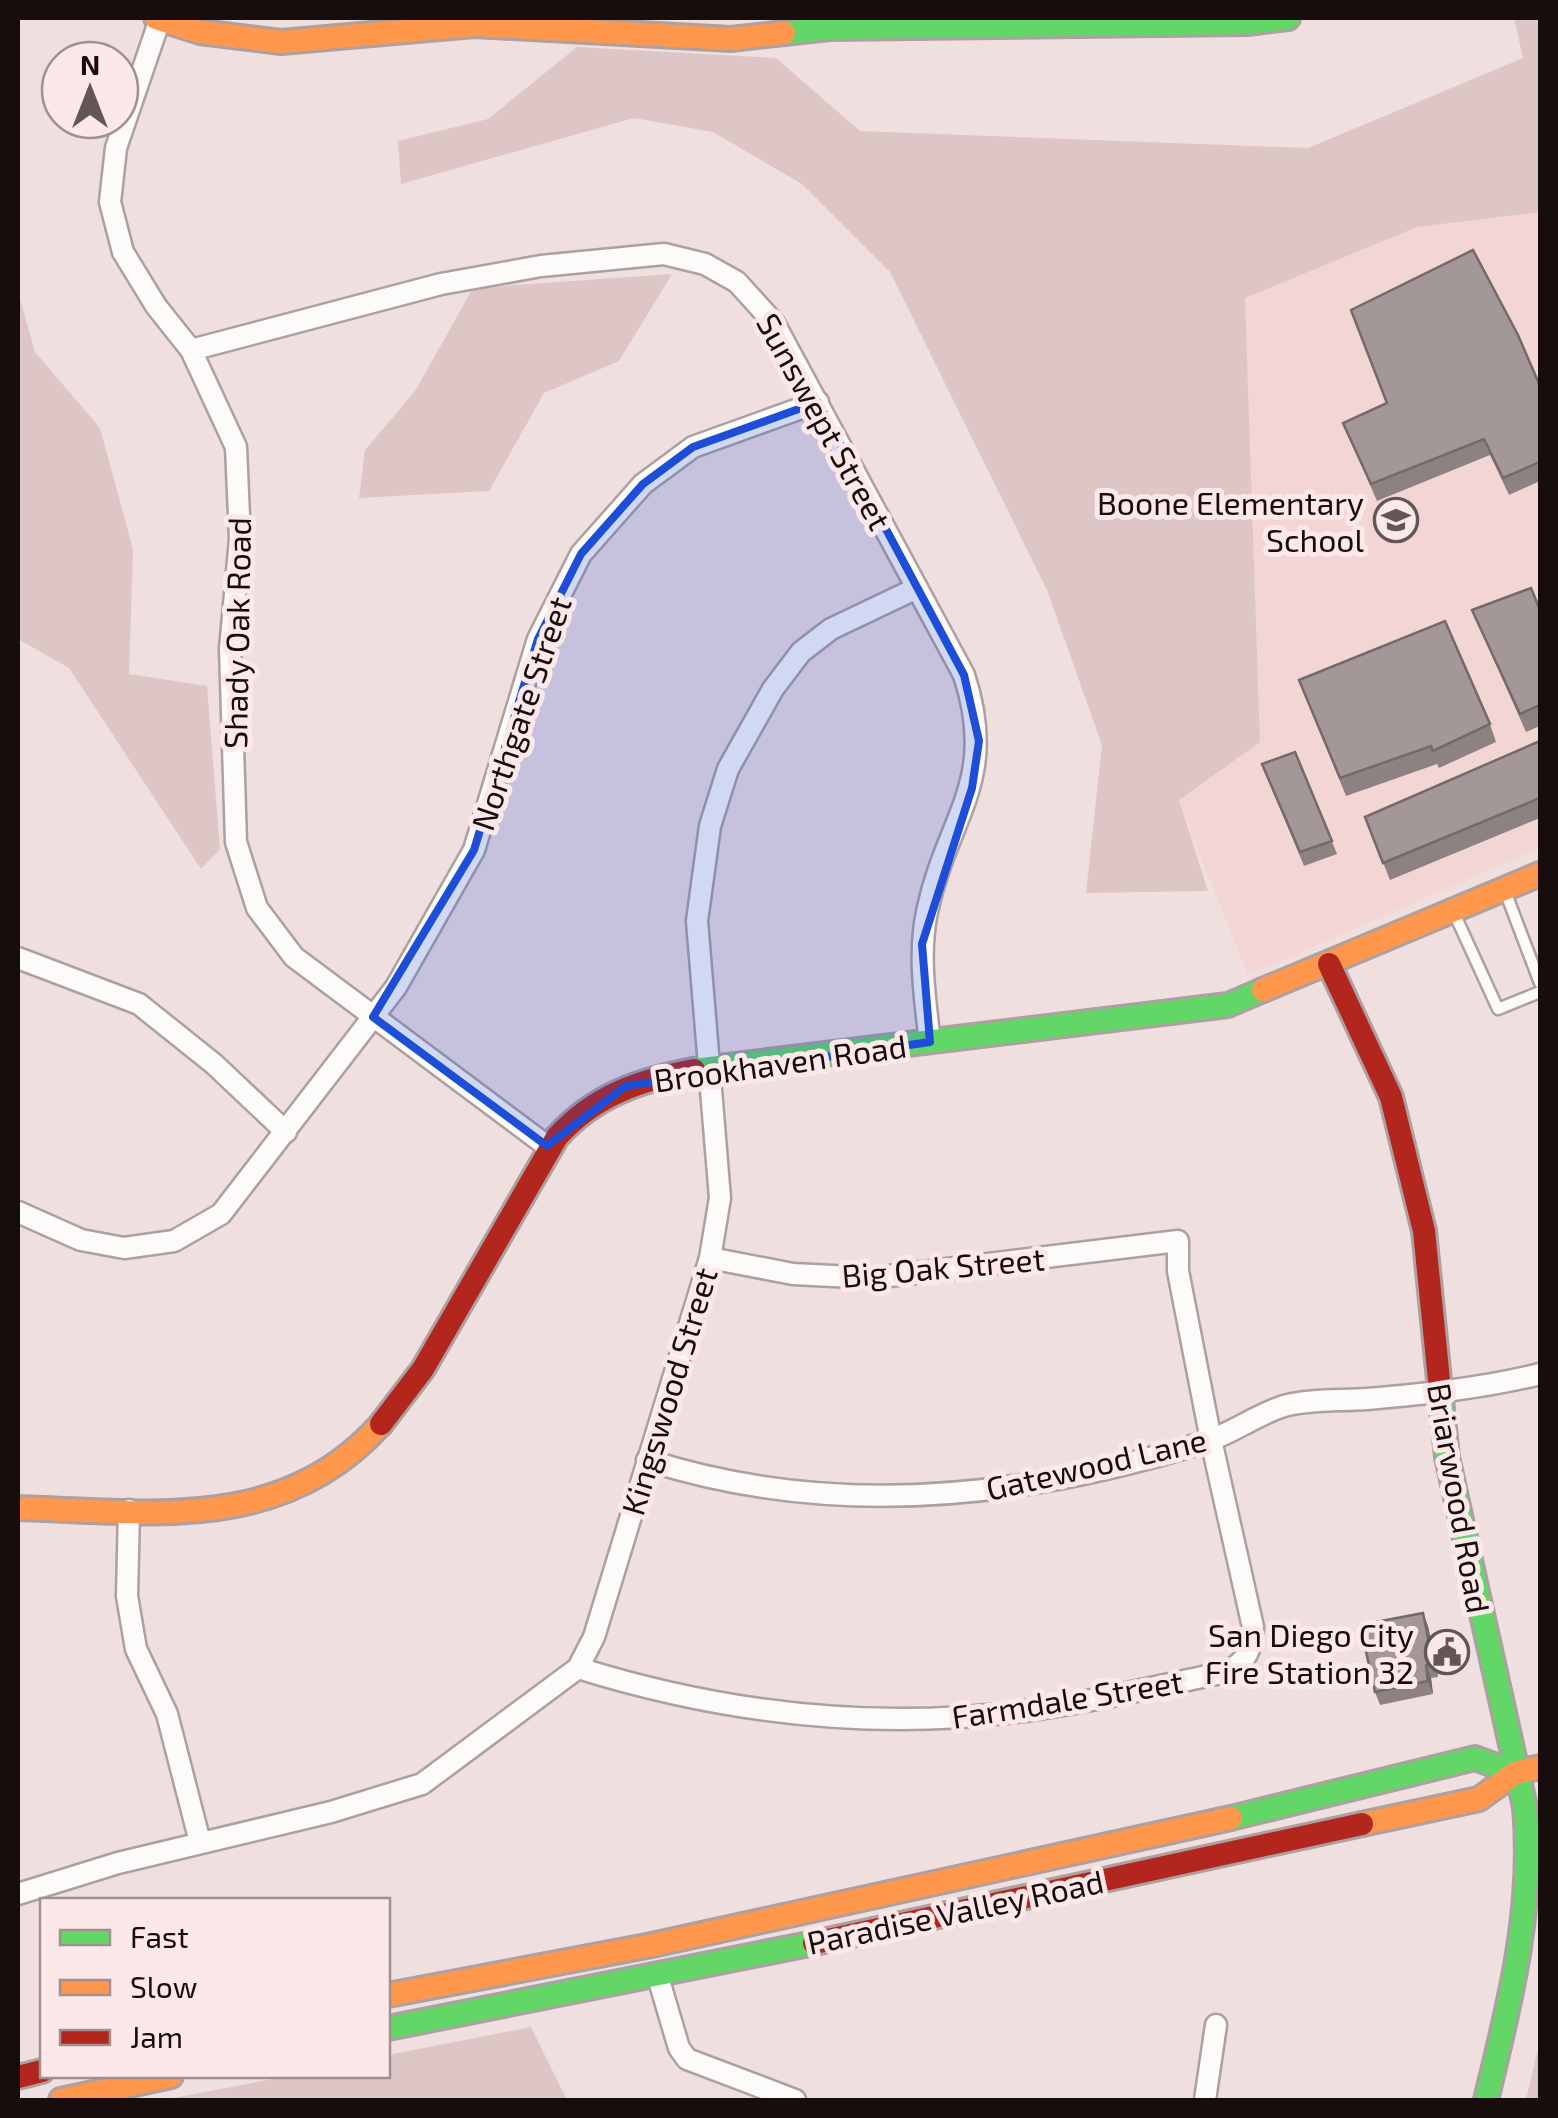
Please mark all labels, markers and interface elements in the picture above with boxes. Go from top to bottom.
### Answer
north arrow [40,40,140,140]
text: N [80,47,100,81]
street label: Sunswept Street [750,306,900,536]
place label: Boone Elementary School [1097,483,1364,558]
school or university icon: Boone Elementary School [1373,497,1419,543]
street label: Shady Oak Road [215,517,257,749]
street label: Northgate Street [462,591,578,835]
street label: Brookhaven Road [651,1025,909,1099]
street label: Big Oak Street [840,1238,1046,1294]
street label: Kingswood Street [612,1263,724,1519]
street label: Briarwood Road [1421,1380,1499,1616]
street label: Gatewood Lane [982,1419,1210,1507]
place label: San Diego City Fire Station 32 [1205,1615,1414,1690]
public building icon: San Diego City Fire Station 32 [1424,1629,1470,1675]
street label: Farmdale Street [949,1661,1185,1735]
street label: Paradise Valley Road [803,1861,1107,1961]
legend [40,1898,390,2078]
text: Fast [130,1918,189,1954]
text: Slow [130,1968,197,2004]
text: Jam [130,2018,183,2054]

